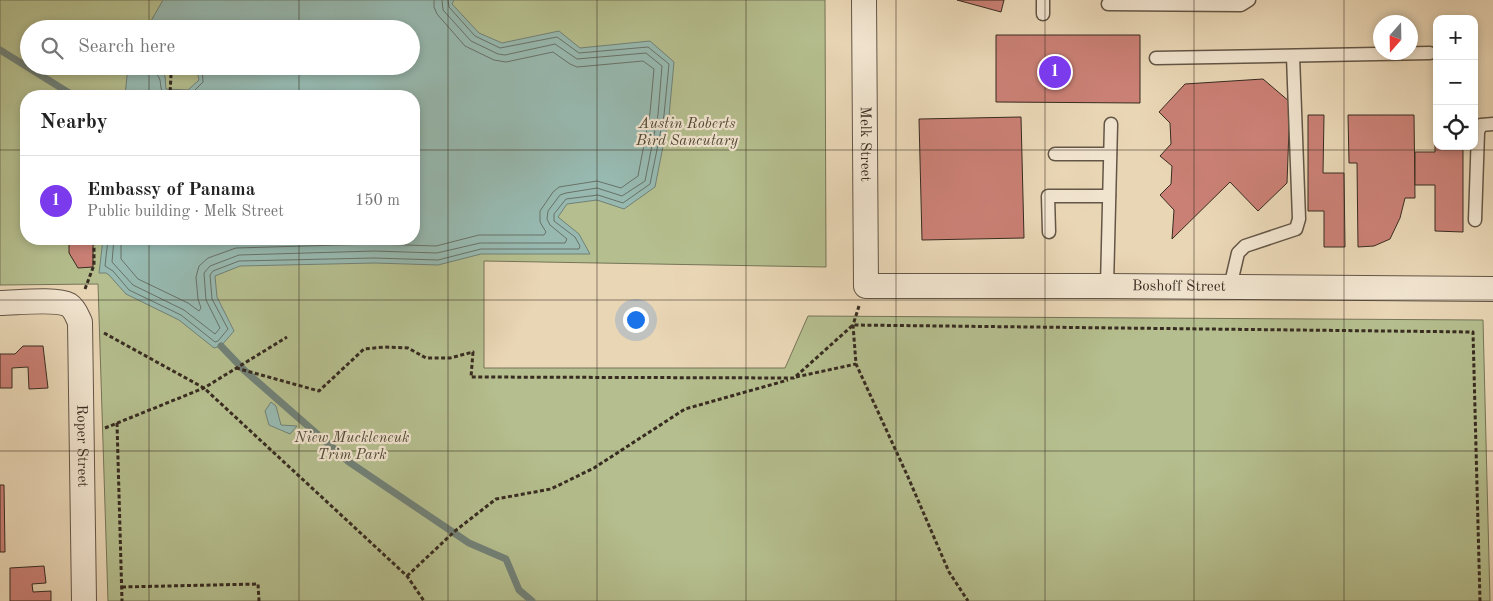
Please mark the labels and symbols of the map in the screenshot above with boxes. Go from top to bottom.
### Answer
north arrow [1373,15,1418,60]
pin: 1 [1039,53,1071,91]
street label: Melk Street [857,106,873,182]
park label: Austin Roberts Bird Sancutary [635,117,738,149]
street label: Boshoff Street [1132,279,1226,294]
your location [623,307,649,333]
street label: Roper Street [74,404,90,488]
park label: Niew Muckleneuk Trim Park [294,431,409,463]

